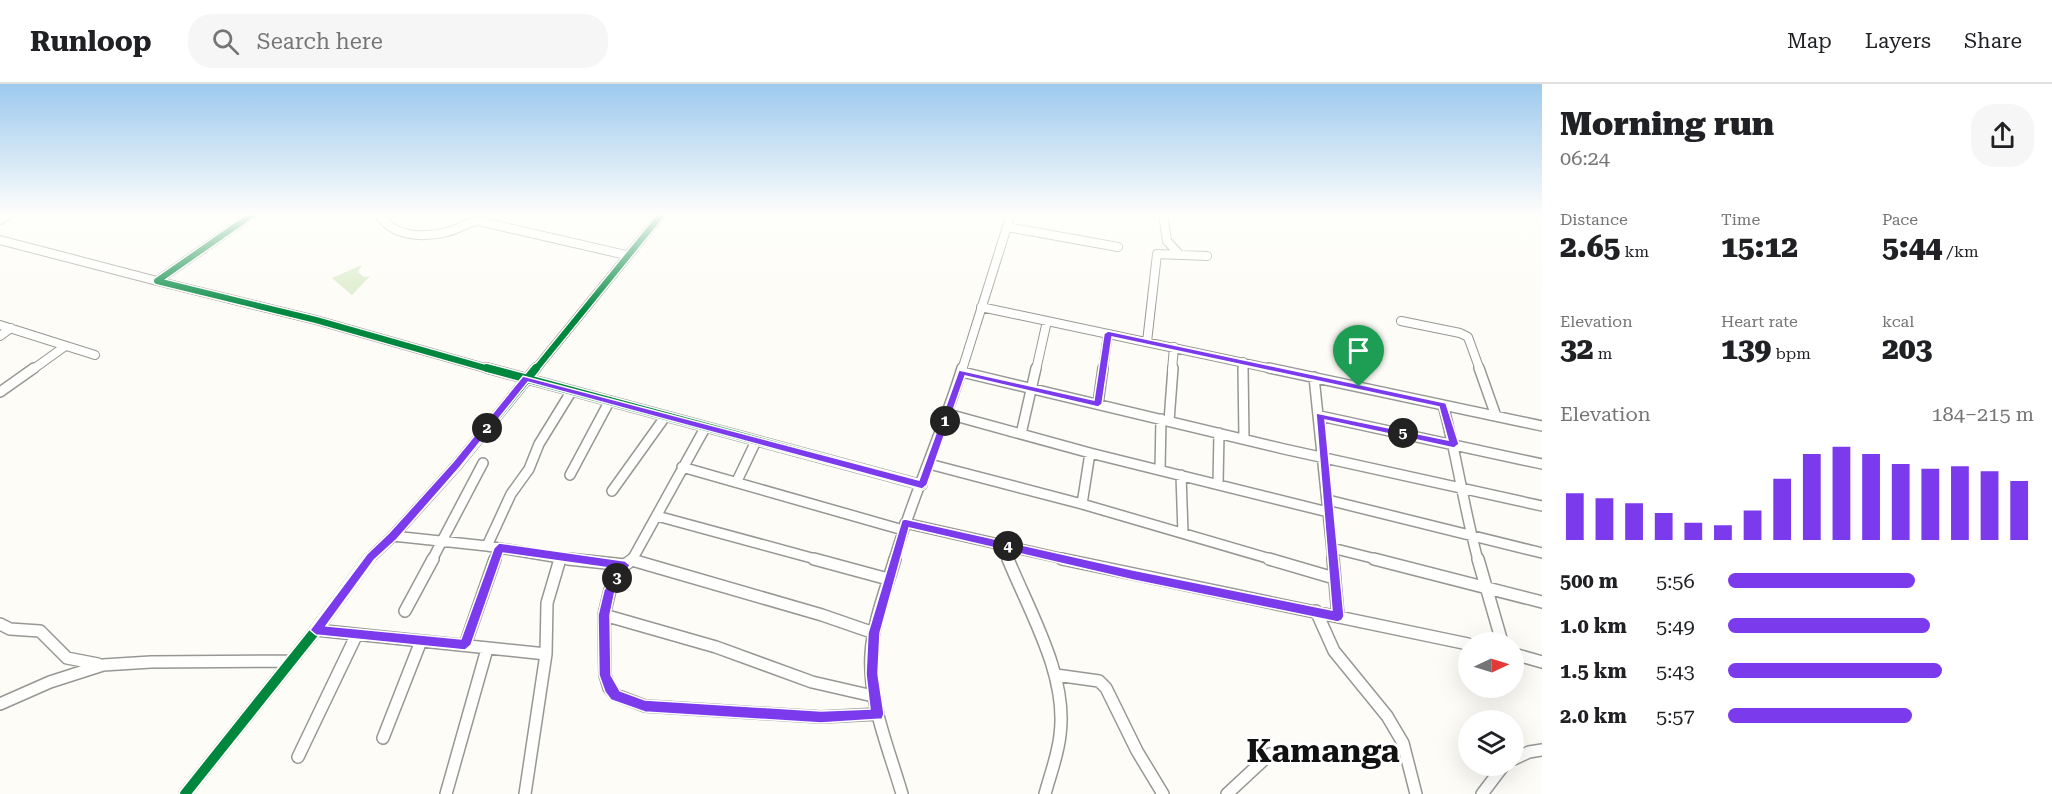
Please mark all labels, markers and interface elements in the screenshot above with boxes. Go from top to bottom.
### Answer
search box [188,14,608,68]
text: Runloop [30,25,152,58]
icon: search [209,25,242,58]
text: Search here [257,29,383,54]
text: Map [1787,29,1832,53]
text: Layers [1865,29,1931,53]
text: Share [1964,29,2022,53]
text: Morning run [1560,104,1774,143]
button: share [1971,104,2034,167]
text: 06:24 [1560,146,1610,170]
text: Distance [1560,210,1628,229]
text: Time [1721,210,1760,229]
text: Pace [1882,210,1918,229]
text: 2.65 [1560,229,1620,264]
text: 15:12 [1721,229,1798,264]
text: 5:44 [1882,229,1942,264]
text: km [1620,242,1649,261]
text: /km [1942,242,1979,261]
text: Elevation [1560,312,1633,331]
text: Heart rate [1721,312,1798,331]
text: kcal [1882,312,1914,331]
pin [1333,325,1384,387]
text: 32 [1560,331,1594,366]
text: 139 [1721,331,1771,366]
text: 203 [1882,331,1932,366]
icon: arrive [1342,334,1375,367]
text: m [1594,344,1612,363]
text: bpm [1771,344,1811,363]
text: Elevation [1560,402,1651,426]
text: 184–215 m [1931,402,2034,426]
pin: 1 [930,406,960,436]
text: 1 [941,411,949,430]
pin: 2 [472,413,502,443]
text: 2 [483,418,491,437]
pin: 5 [1388,418,1418,448]
text: 5 [1399,423,1407,442]
pin: 4 [993,531,1023,561]
text: 4 [1004,536,1012,555]
pin: 3 [602,563,632,593]
text: 3 [613,568,621,587]
text: 500 m [1560,569,1618,593]
text: 5:56 [1656,569,1695,593]
text: 1.0 km [1560,614,1627,638]
text: 5:49 [1656,614,1695,638]
north arrow [1458,632,1524,698]
map controls [1458,632,1524,776]
text: 1.5 km [1560,659,1627,683]
text: 5:43 [1656,659,1695,683]
text: 2.0 km [1560,704,1627,728]
text: 5:57 [1656,704,1695,728]
button: layers [1458,710,1524,776]
district label: Kamanga [1246,732,1400,770]

